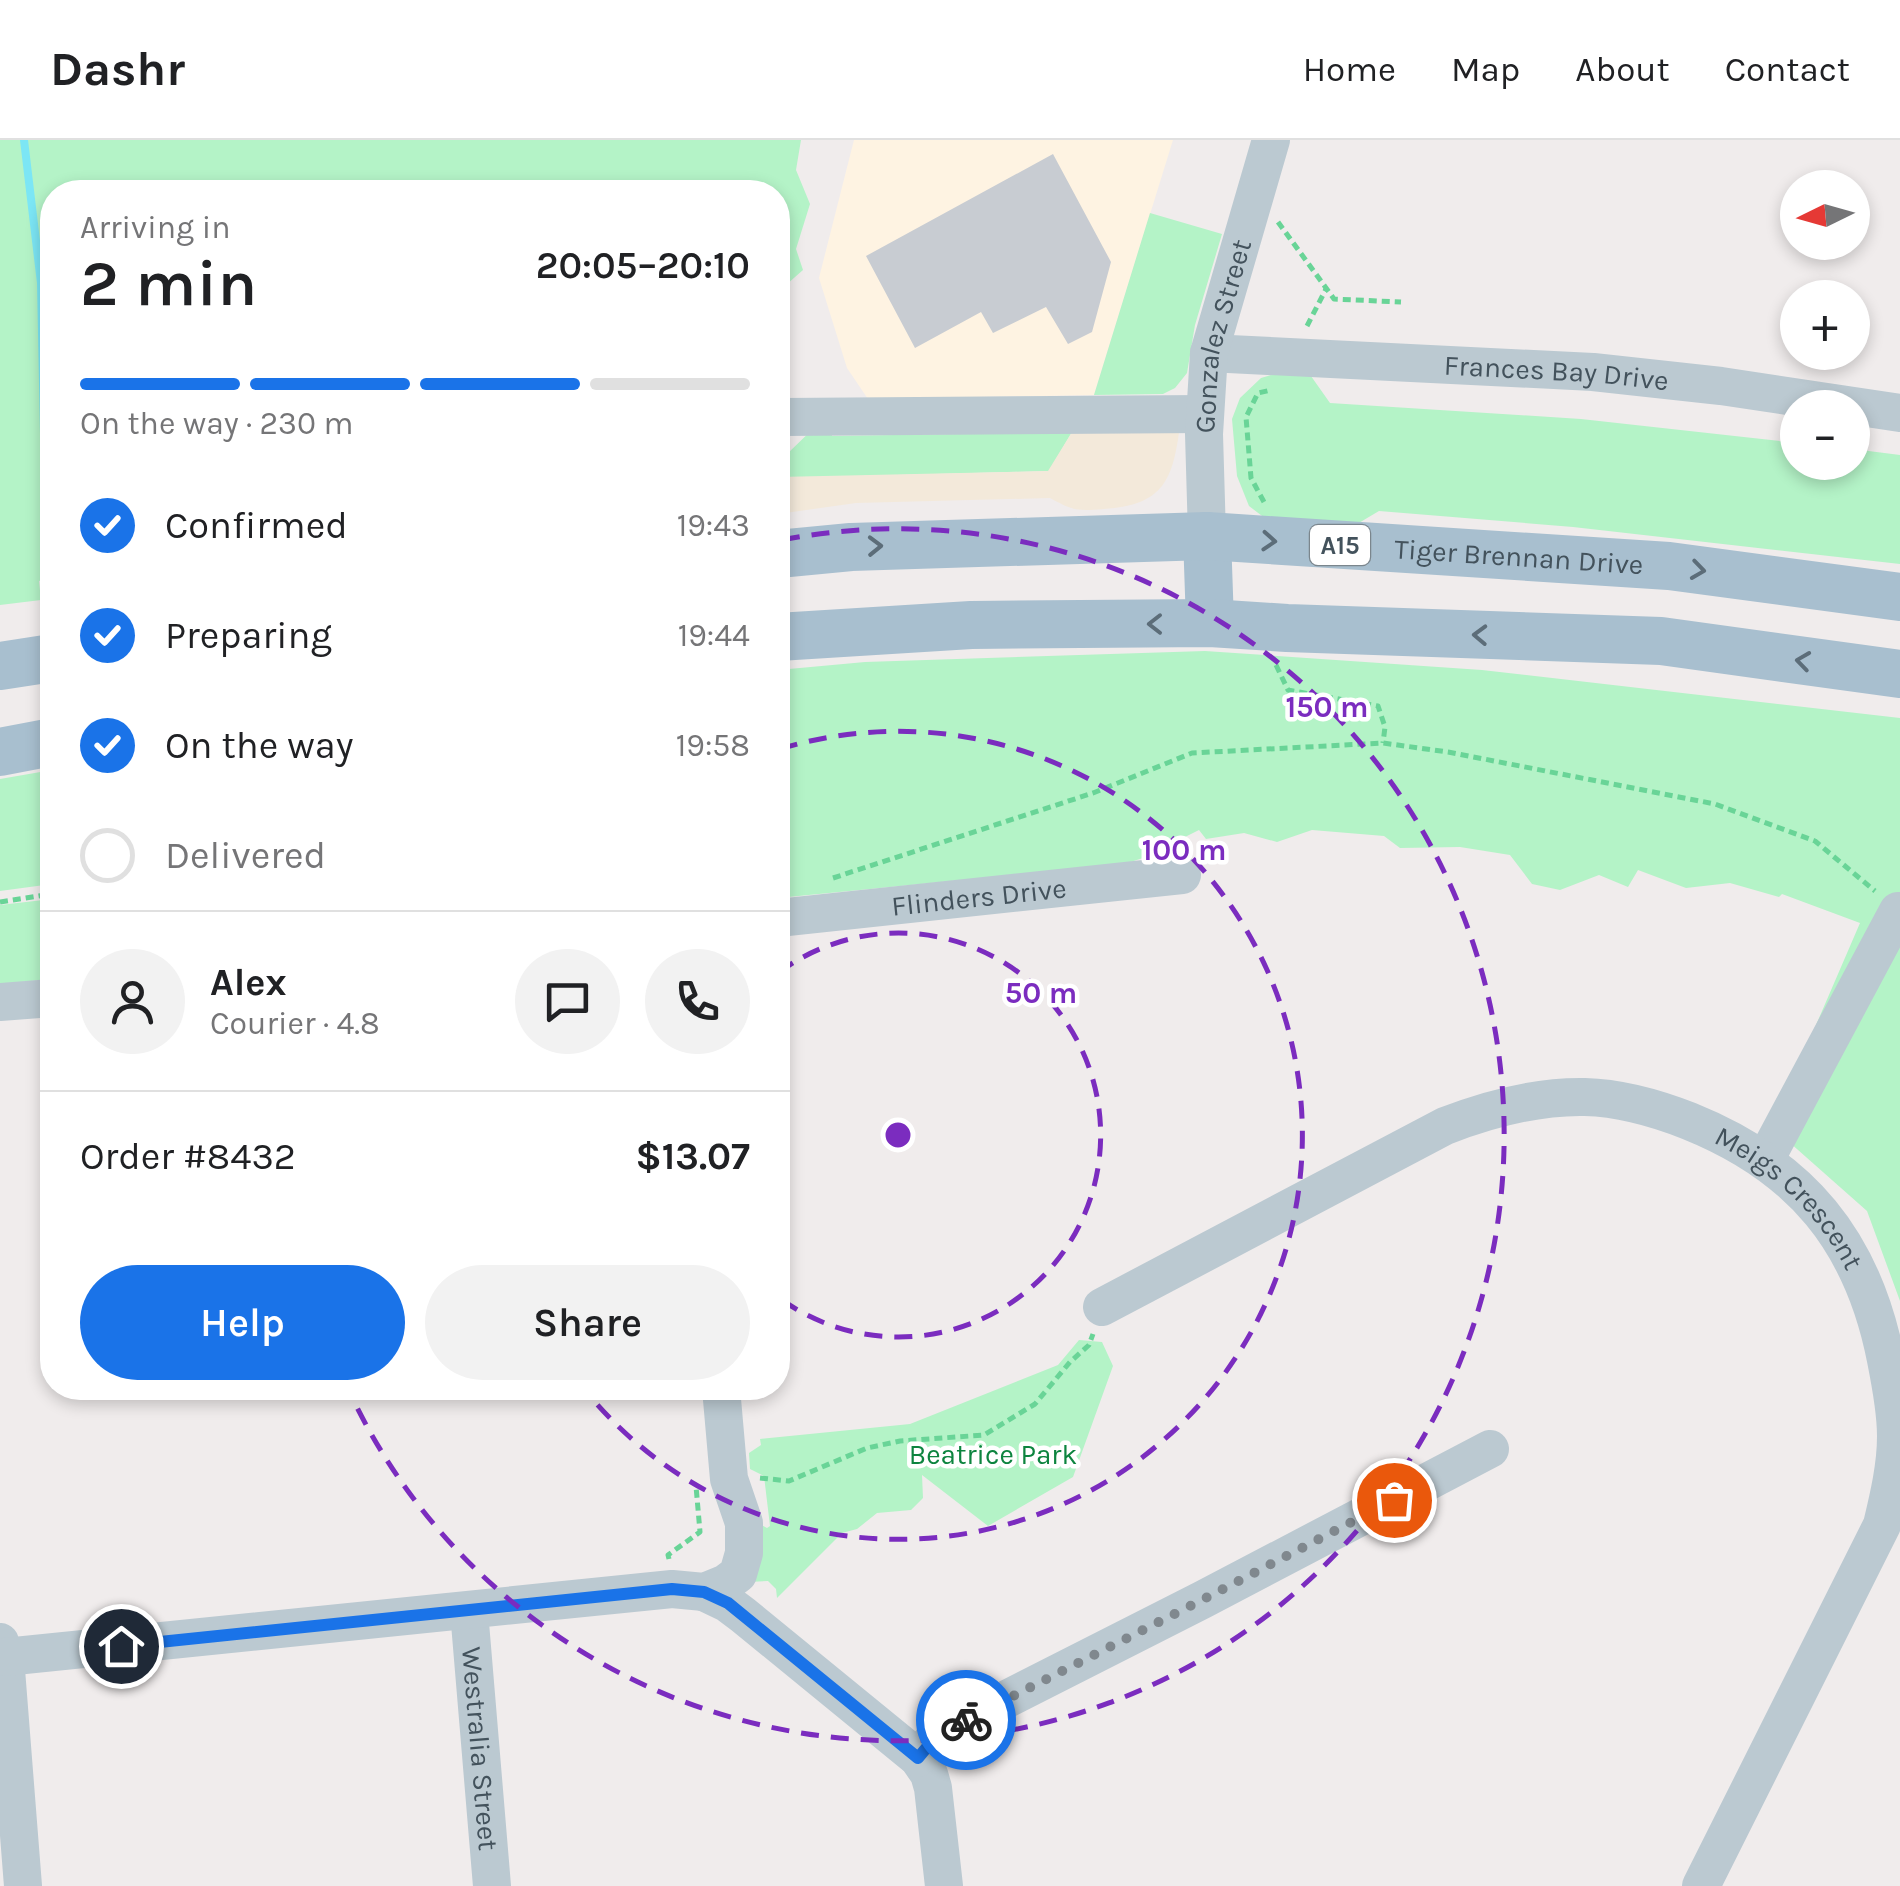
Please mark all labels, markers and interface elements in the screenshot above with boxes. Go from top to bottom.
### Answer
text: Dashr [50,41,185,97]
text: Home [1303,49,1396,90]
text: Map [1451,49,1520,90]
text: About [1575,49,1670,90]
text: Contact [1725,49,1850,90]
north arrow [1780,170,1870,260]
map controls [1780,170,1870,480]
text: Arriving in [80,209,231,246]
street label: Gonzalez Street [1188,235,1258,434]
text: 20:05–20:10 [536,243,750,288]
text: 2 min [80,245,257,321]
button: + [1780,280,1870,370]
street label: Frances Bay Drive [1443,348,1671,397]
button: − [1780,390,1870,480]
text: On the way · 230 m [80,405,354,442]
icon: check [80,498,135,553]
text: Confirmed [165,503,348,548]
text: 19:43 [677,507,750,544]
road number: A15 [1310,525,1370,565]
one-way arrow [1262,529,1278,551]
street label: Tiger Brennan Drive [1393,532,1644,581]
one-way arrow [868,535,883,557]
one-way arrow [1691,559,1707,580]
icon: check [80,608,135,663]
text: Preparing [165,613,332,658]
one-way arrow [1147,613,1163,634]
text: 19:44 [678,617,750,654]
one-way arrow [1471,624,1487,645]
one-way arrow [1795,651,1812,672]
text: 150 m [1285,689,1369,725]
icon: check [80,718,135,773]
text: On the way [165,723,353,768]
text: 19:58 [676,727,750,764]
text: 100 m [1142,832,1226,868]
text: Delivered [165,833,326,878]
street label: Flinders Drive [890,871,1068,922]
button: person [80,949,185,1054]
button: chat [515,949,620,1054]
button: phone [645,949,750,1054]
text: Alex [210,960,287,1005]
text: 50 m [1005,975,1077,1011]
text: Courier · 4.8 [210,1005,380,1042]
centre of rings [880,1117,916,1153]
street label: Meigs Crescent [1710,1119,1871,1275]
text: Order #8432 [80,1134,296,1179]
text: $13.07 [636,1134,750,1179]
button: Help [80,1265,405,1380]
button: Share [425,1265,750,1380]
park label: Beatrice Park [909,1438,1077,1471]
pin [1352,1458,1437,1543]
icon: bag [1367,1473,1422,1528]
pin [79,1604,164,1689]
icon: home [94,1619,149,1674]
street label: Westralia Street [456,1645,505,1852]
courier [916,1670,1016,1770]
icon: bike [939,1693,994,1748]

